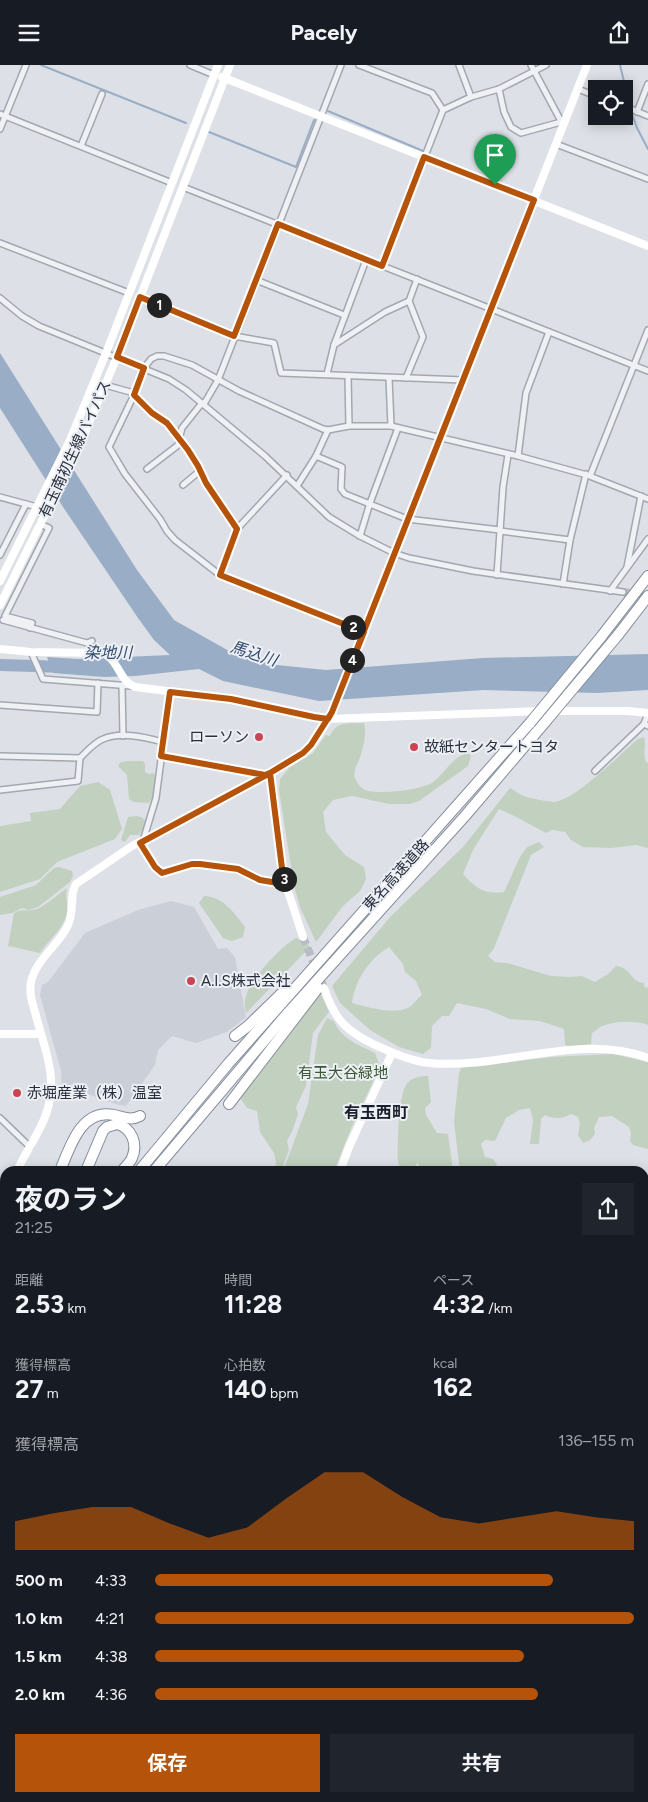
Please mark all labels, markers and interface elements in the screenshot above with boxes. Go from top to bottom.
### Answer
icon: menu [15,19,43,47]
text: Pacely [290,19,358,46]
icon: share [605,19,633,47]
map controls [588,80,633,125]
button: locate [588,80,633,125]
pin [474,134,516,185]
icon: arrive [481,141,509,169]
pin: 1 [146,293,172,317]
text: 1 [157,297,162,314]
street label: 有玉南初生線バイパス [35,377,115,521]
pin: 2 [340,615,366,639]
text: 2 [349,619,358,636]
water label: 馬込川 [228,637,282,671]
water label: 染地川 [84,643,134,662]
pin: 4 [340,647,364,673]
text: 4 [348,652,357,669]
place label: ローソン [189,728,249,746]
marker: ローソン [253,731,265,743]
place label: 故紙センタートヨタ [424,738,559,756]
marker: 故紙センタートヨタ [408,741,420,753]
street label: 東名高速道路 [359,836,433,914]
pin: 3 [272,867,296,891]
text: 3 [281,871,288,888]
place label: A.I.S株式会社 [201,972,291,990]
marker: A.I.S株式会社 [185,975,197,987]
park label: 有玉大谷緑地 [298,1064,388,1082]
place label: 赤堀産業（株）温室 [27,1084,162,1102]
marker: 赤堀産業（株）温室 [11,1087,23,1099]
district label: 有玉西町 [344,1103,408,1122]
text: 夜のラン [15,1182,127,1216]
button: share [582,1183,634,1235]
text: 21:25 [15,1218,53,1237]
text: 距離 [15,1272,43,1289]
text: 時間 [224,1272,252,1289]
text: ペース [433,1272,474,1289]
text: 2.53 [15,1289,64,1319]
text: 11:28 [224,1289,282,1319]
text: 4:32 [433,1289,485,1319]
text: km [64,1300,86,1317]
text: /km [485,1300,512,1317]
text: kcal [433,1355,457,1372]
text: 獲得標高 [15,1357,71,1374]
text: 心拍数 [224,1357,266,1374]
text: 162 [433,1372,473,1402]
text: 27 [15,1374,43,1404]
text: 140 [224,1374,267,1404]
text: m [43,1385,59,1402]
text: bpm [267,1385,298,1402]
text: 136–155 m [558,1431,634,1450]
text: 獲得標高 [15,1435,79,1454]
text: 500 m [15,1571,63,1590]
text: 4:33 [95,1571,126,1590]
text: 1.0 km [15,1609,62,1628]
text: 4:21 [95,1609,125,1628]
text: 1.5 km [15,1647,61,1666]
text: 4:38 [95,1647,128,1666]
text: 2.0 km [15,1685,65,1704]
text: 4:36 [95,1685,127,1704]
button: 保存 [15,1734,320,1792]
button: 共有 [330,1734,634,1792]

